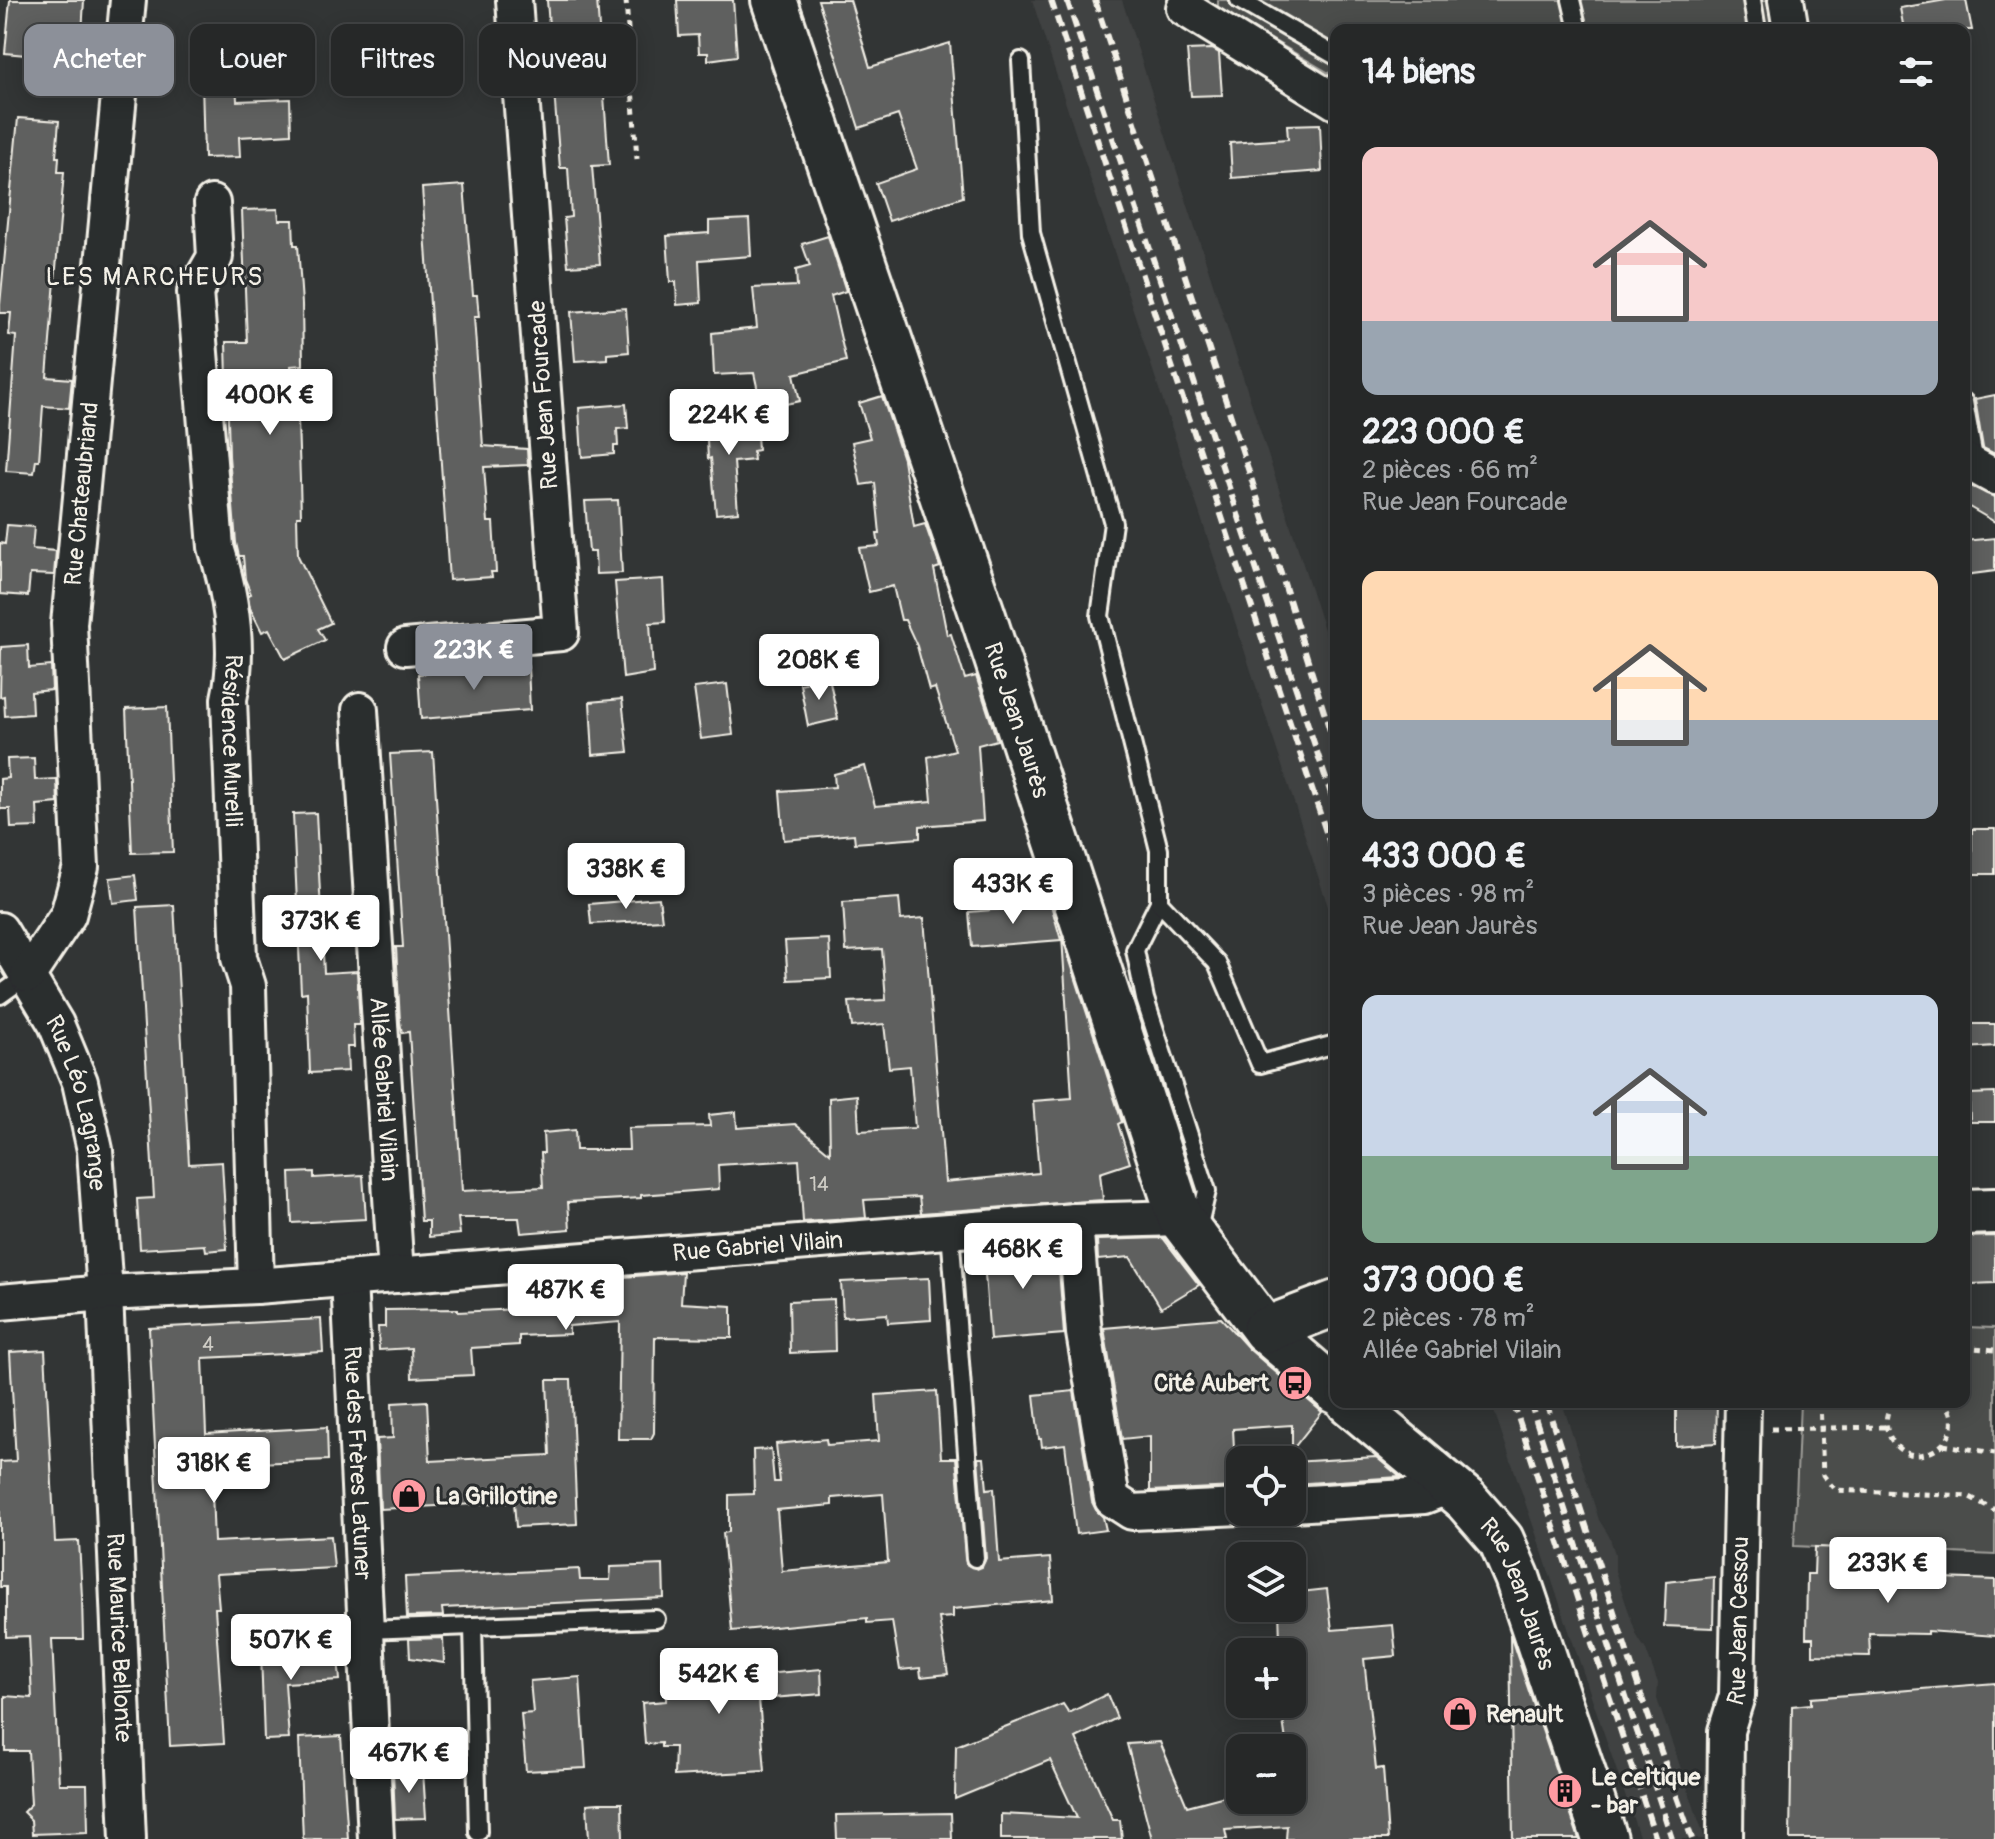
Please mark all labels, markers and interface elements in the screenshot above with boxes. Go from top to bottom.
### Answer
chip: Acheter [24,24,174,96]
chip: Louer [190,24,315,96]
chip: Filtres [331,24,463,96]
chip: Nouveau [479,24,636,96]
icon: filters [1894,50,1938,94]
text: 14 biens [1362,51,1475,94]
icon: home [1578,199,1722,343]
district label: LES MARCHEURS [45,261,265,293]
street label: Rue Jean Fourcade [522,299,565,491]
pin: 400K € [205,369,335,437]
text: 400K € [225,379,315,411]
pin: 224K € [664,389,794,457]
text: 224K € [688,399,770,431]
street label: Rue Chateaubriand [59,401,105,587]
text: 223 000 € [1362,411,1525,454]
text: 2 pièces · 66 m² [1362,454,1538,486]
text: Rue Jean Fourcade [1362,486,1567,518]
icon: home [1578,623,1722,767]
pin: 223K € [409,624,539,692]
text: 223K € [433,634,515,666]
pin: 208K € [754,634,884,702]
street label: Rue Jean Jaurès [978,639,1056,802]
text: 208K € [777,644,861,676]
street label: Résidence Murelli [214,654,248,827]
text: 433 000 € [1362,835,1527,878]
pin: 338K € [561,843,691,911]
text: 338K € [586,853,666,885]
pin: 433K € [948,858,1078,926]
text: 433K € [972,868,1054,900]
text: 3 pièces · 98 m² [1362,878,1534,910]
pin: 373K € [256,895,386,963]
text: 373K € [280,905,362,937]
text: Rue Jean Jaurès [1362,910,1537,942]
street label: Allée Gabriel Vilain [363,996,404,1182]
street label: Rue Léo Lagrange [39,1010,112,1192]
icon: home [1578,1047,1722,1191]
house number: 14 [809,1172,829,1197]
pin: 468K € [958,1223,1088,1291]
street label: Rue Gabriel Vilain [672,1225,844,1268]
text: 468K € [982,1233,1064,1265]
text: 373 000 € [1362,1259,1525,1302]
pin: 487K € [501,1264,631,1332]
text: 487K € [526,1274,606,1306]
text: 2 pièces · 78 m² [1362,1302,1535,1334]
house number: 4 [202,1332,214,1357]
text: Allée Gabriel Vilain [1362,1334,1562,1366]
street label: Rue des Frères Latuner [337,1345,378,1581]
bus stop icon: Cité Aubert [1276,1364,1314,1402]
place label: Cité Aubert [1154,1369,1270,1398]
pin: 318K € [149,1437,279,1505]
map controls [1226,1446,1306,1814]
button: locate [1226,1446,1306,1526]
text: 318K € [176,1447,252,1479]
shop icon: La Grillotine [390,1477,428,1515]
place label: La Grillotine [435,1482,558,1511]
street label: Rue Jean Jaurès [1473,1512,1561,1674]
street label: Rue Maurice Bellonte [100,1532,138,1743]
street label: Rue Jean Cessou [1721,1536,1755,1709]
pin: 233K € [1823,1537,1953,1605]
button: layers [1226,1542,1306,1622]
text: 233K € [1847,1547,1929,1579]
pin: 507K € [226,1614,356,1682]
text: 507K € [249,1624,333,1656]
button: + [1226,1638,1306,1718]
pin: 542K € [654,1648,784,1716]
text: 542K € [678,1658,760,1690]
shop icon: Renault [1441,1695,1479,1733]
place label: Renault [1486,1700,1564,1729]
pin: 467K € [344,1727,474,1795]
button: − [1226,1734,1306,1814]
text: 467K € [368,1737,450,1769]
place label: Le celtique - bar [1591,1763,1702,1820]
building icon: Le celtique - bar [1546,1772,1584,1810]

